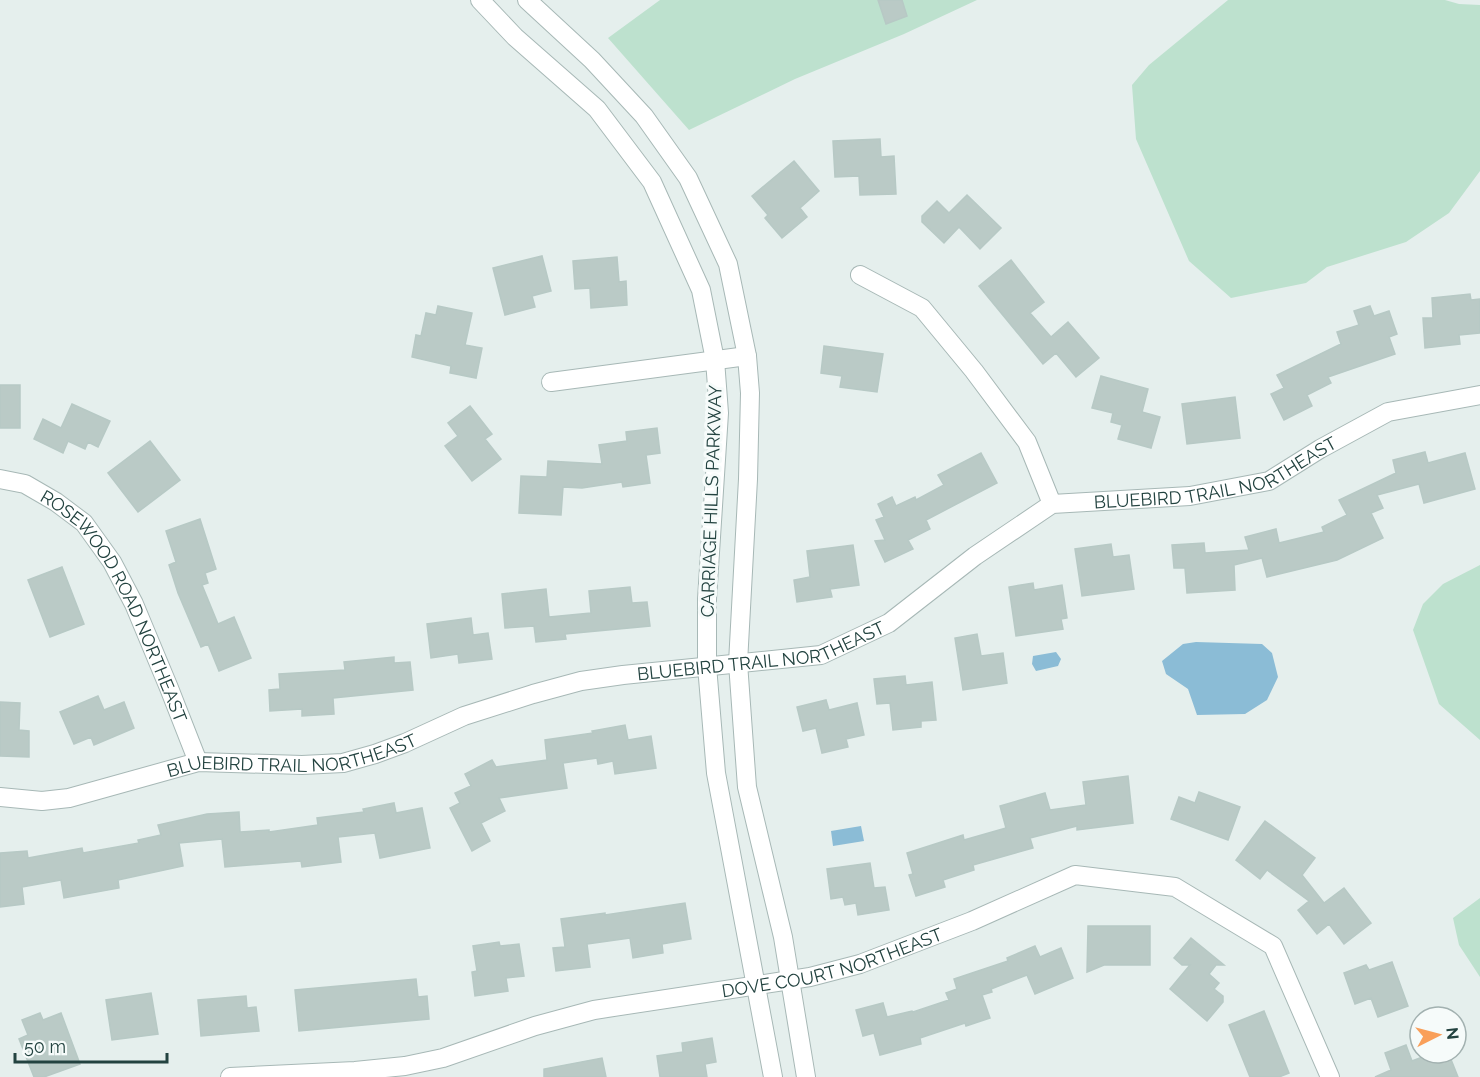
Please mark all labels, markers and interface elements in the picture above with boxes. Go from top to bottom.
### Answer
street label: CARRIAGE HILLS PARKWAY [696,384,726,618]
street label: BLUEBIRD TRAIL NORTHEAST [1093,432,1340,512]
street label: ROSEWOOD ROAD NORTHEAST [37,485,192,725]
street label: BLUEBIRD TRAIL NORTHEAST [636,616,888,684]
street label: BLUEBIRD TRAIL NORTHEAST [164,729,420,781]
street label: DOVE COURT NORTHEAST [720,923,945,1001]
north arrow [1408,1005,1468,1065]
scale bar [15,1026,166,1064]
text: N [1442,1026,1463,1041]
text: 50 m [24,1036,66,1057]

